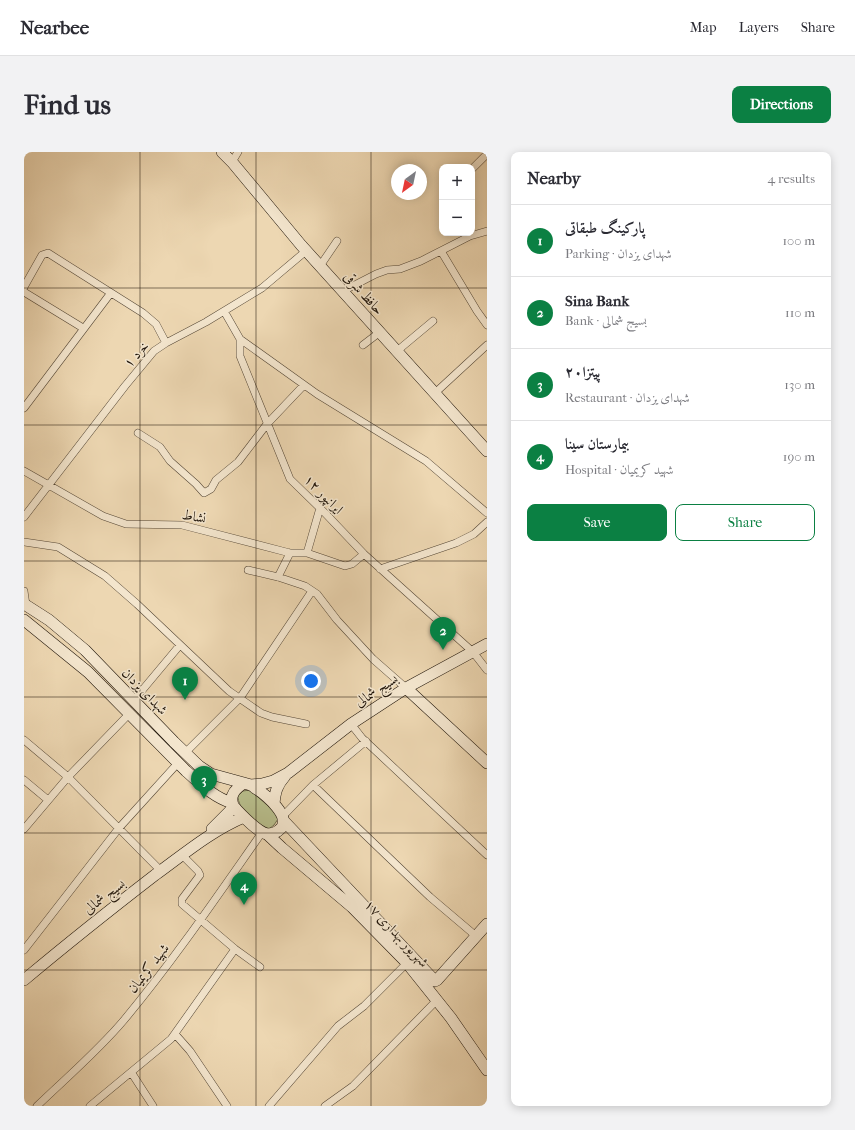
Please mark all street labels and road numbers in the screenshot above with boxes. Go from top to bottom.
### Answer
street label: حافظ شرقی [339,268,387,319]
street label: خرد ۱ [120,338,153,371]
street label: ایرانپور ۱۲ [300,471,347,518]
street label: نشاط [180,506,207,527]
street label: شهدای یزدان [117,664,171,719]
street label: بسیج شمالی [351,670,403,714]
street label: بسیج شمالی [80,875,131,921]
street label: ۱۷ شهریور بهداری [360,896,432,972]
street label: شهید کریمیان [124,940,174,997]

